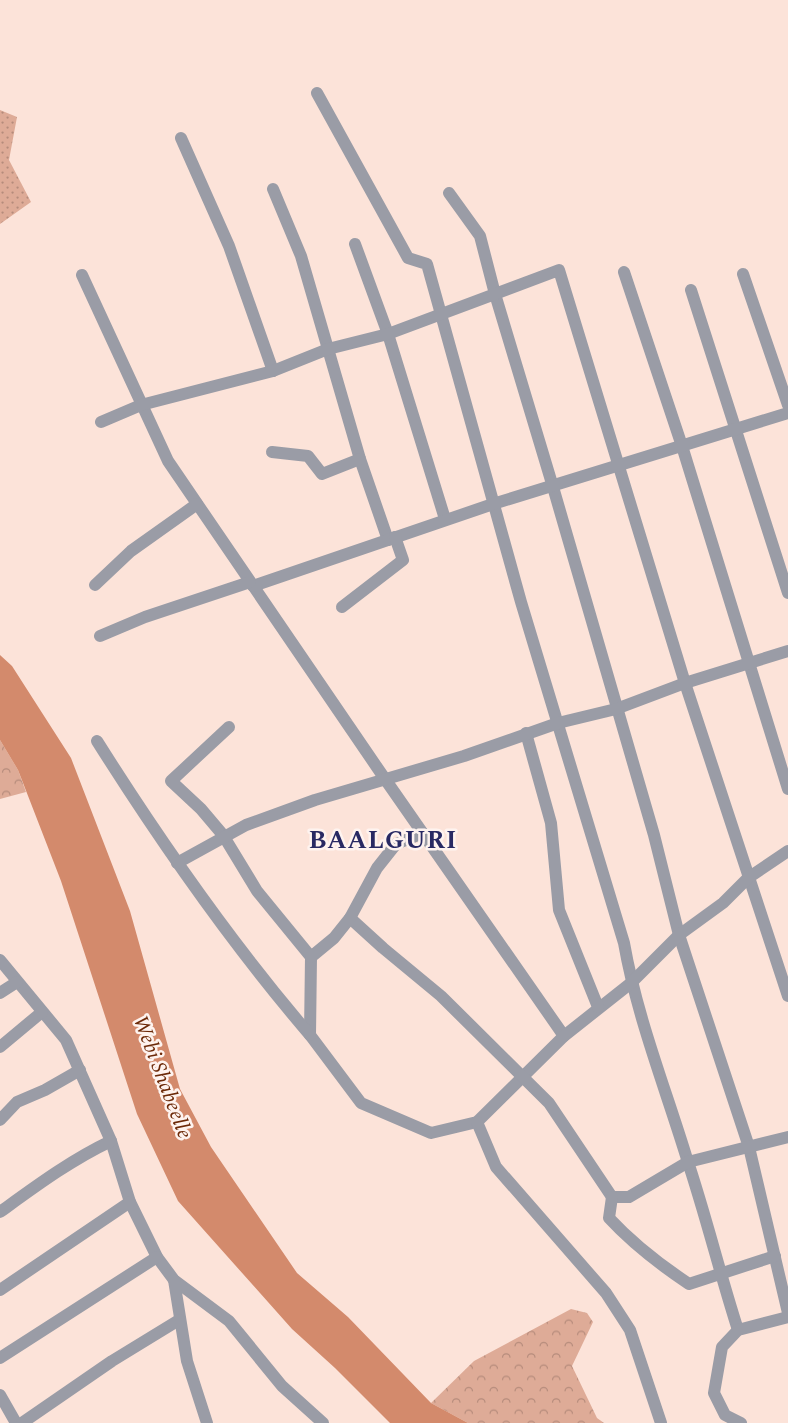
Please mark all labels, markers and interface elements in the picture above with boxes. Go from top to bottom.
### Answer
district label: BAALGURI [309,822,457,860]
water label: Webi Shabeelle [124,1011,200,1144]

